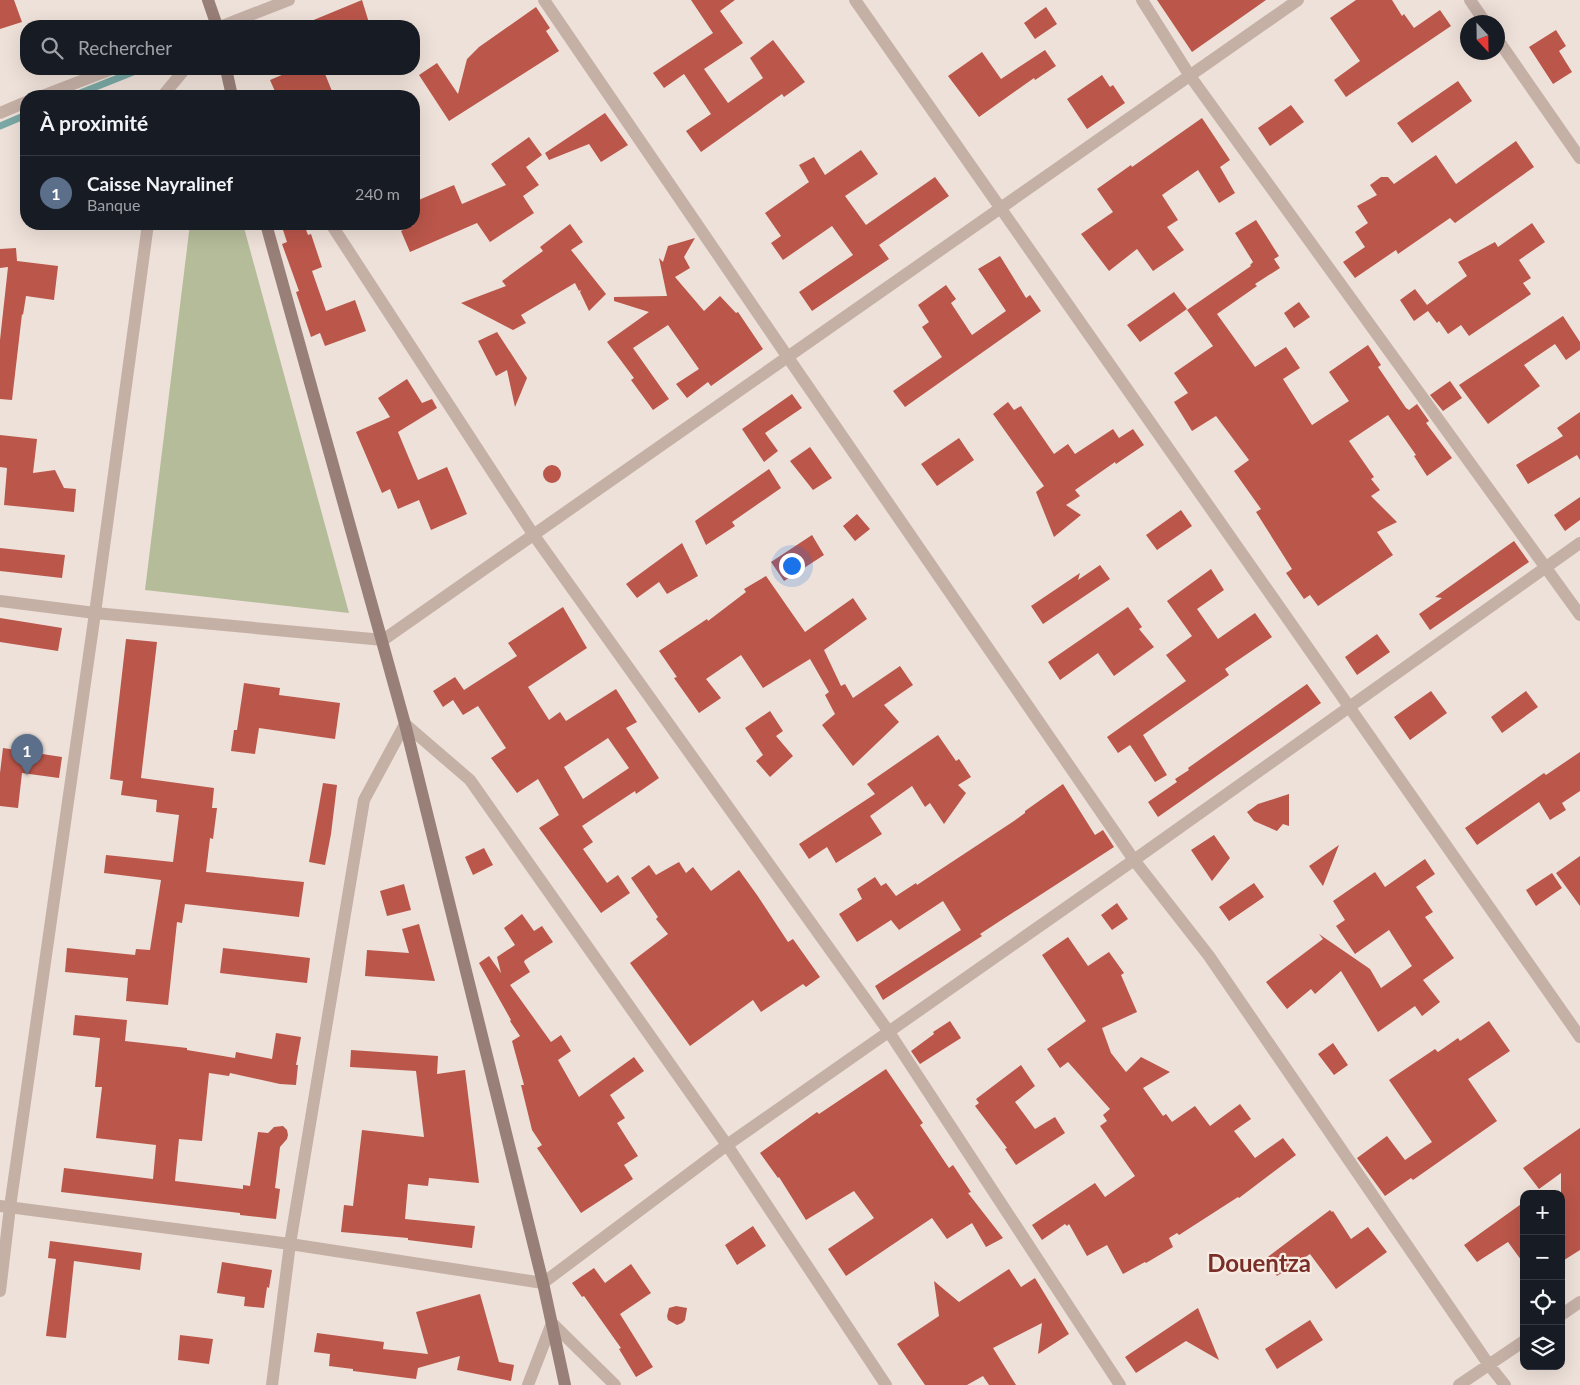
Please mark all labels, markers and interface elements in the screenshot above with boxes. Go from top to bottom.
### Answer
north arrow [1460,15,1505,60]
search box [20,20,420,75]
icon: search [38,34,66,62]
text: Rechercher [78,36,172,59]
text: À proximité [40,110,148,135]
text: Caisse Nayralinef [87,172,233,195]
text: 1 [51,184,61,203]
text: 240 m [355,184,400,203]
text: Banque [87,195,140,214]
your location [779,553,805,579]
pin: 1 [11,734,43,775]
map controls [1520,1190,1565,1370]
button: + [1520,1190,1565,1235]
button: − [1520,1235,1565,1280]
district label: Douentza [1207,1248,1311,1277]
button: locate [1520,1280,1565,1325]
button: layers [1520,1325,1565,1370]

